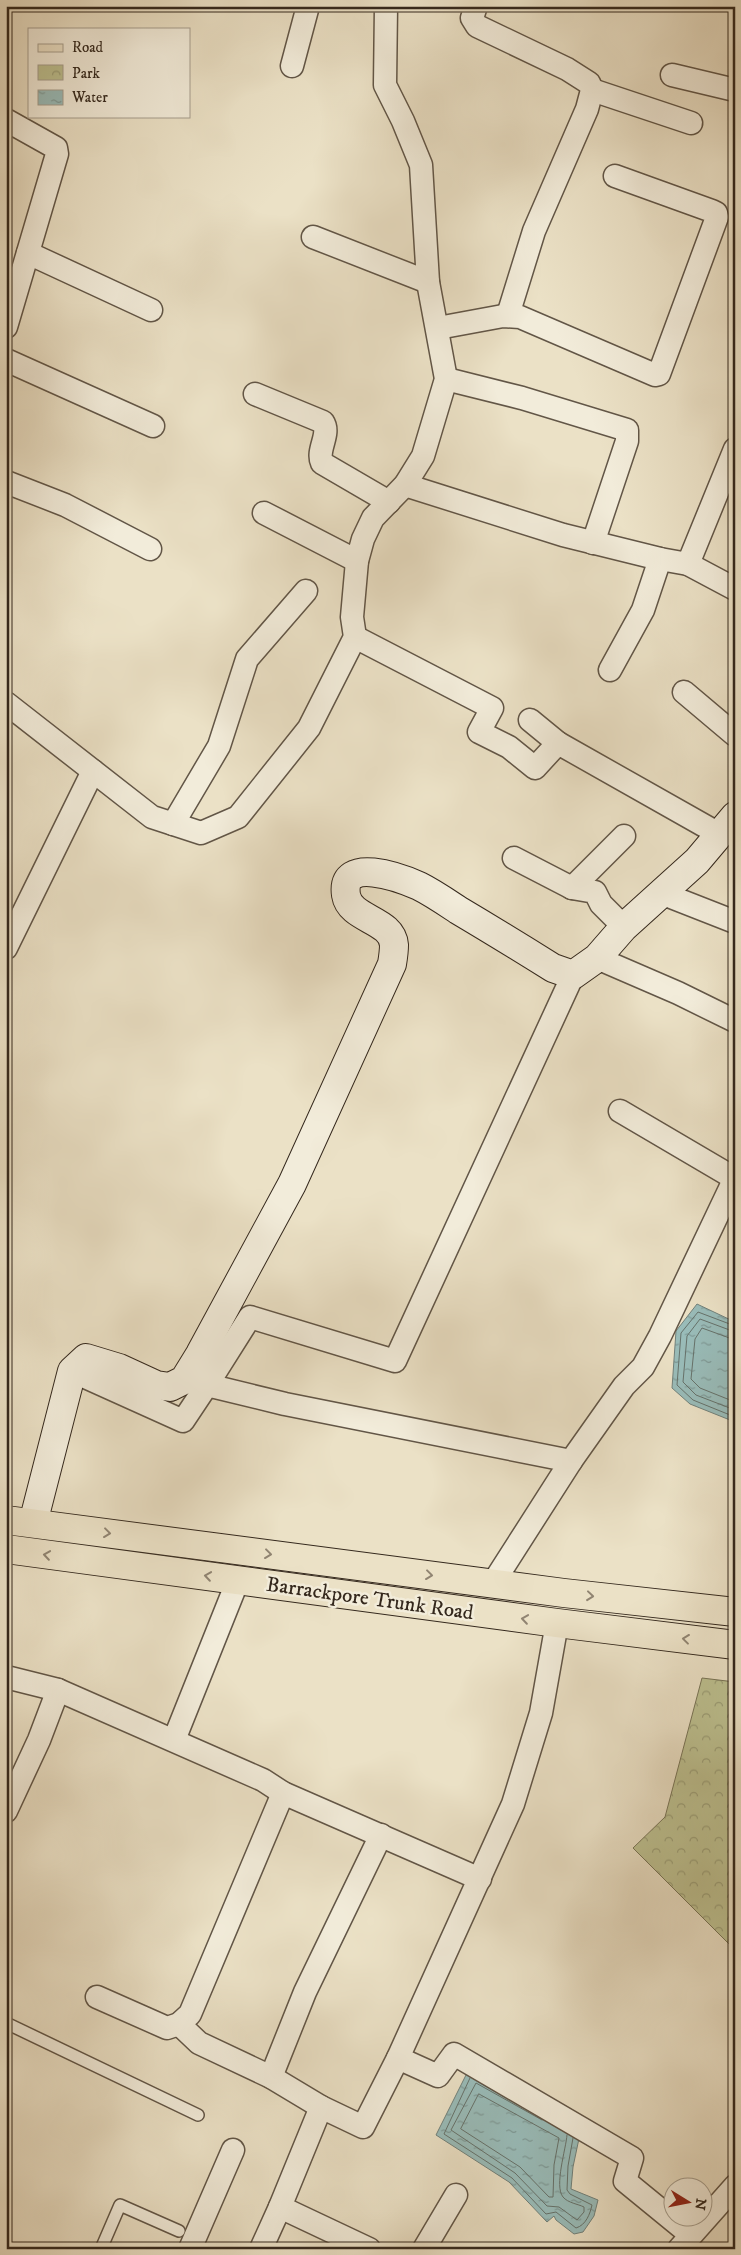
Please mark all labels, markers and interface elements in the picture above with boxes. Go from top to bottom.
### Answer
legend [28,28,190,118]
text: Road [72,38,104,57]
text: Park [72,64,101,83]
text: Water [71,88,108,107]
one-way arrow [103,1527,111,1538]
one-way arrow [264,1548,272,1559]
one-way arrow [43,1550,51,1560]
one-way arrow [425,1569,433,1580]
one-way arrow [204,1571,212,1582]
street label: Barrackpore Trunk Road [265,1572,476,1626]
one-way arrow [586,1590,594,1601]
one-way arrow [521,1614,529,1625]
one-way arrow [682,1634,690,1645]
north arrow [664,2178,714,2228]
text: N [690,2197,710,2212]

